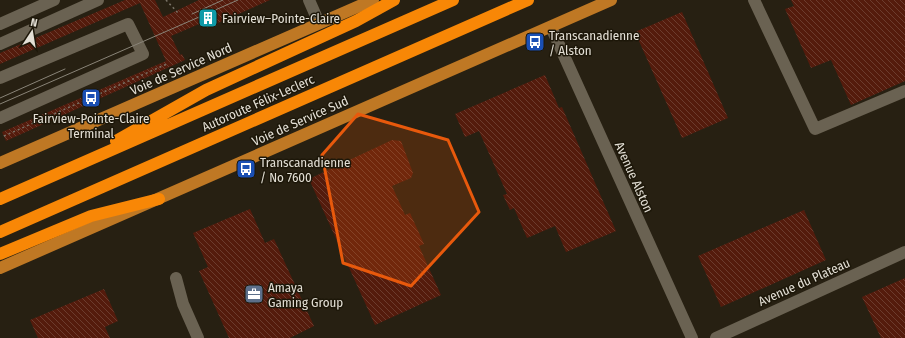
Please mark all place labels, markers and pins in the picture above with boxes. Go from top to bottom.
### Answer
building icon: Fairview–Pointe-Claire [197,7,219,29]
place label: Fairview–Pointe-Claire [222,11,340,26]
place label: Transcanadienne / Alston [549,28,639,58]
bus stop icon: Transcanadienne / Alston [524,31,546,53]
bus stop icon: Fairview-Pointe-Claire Terminal [80,87,102,109]
place label: Fairview-Pointe-Claire Terminal [33,111,149,141]
place label: Transcanadienne / No 7600 [260,155,350,185]
bus stop icon: Transcanadienne / No 7600 [235,158,257,180]
place label: Amaya Gaming Group [268,280,343,310]
office icon: Amaya Gaming Group [243,283,265,305]

